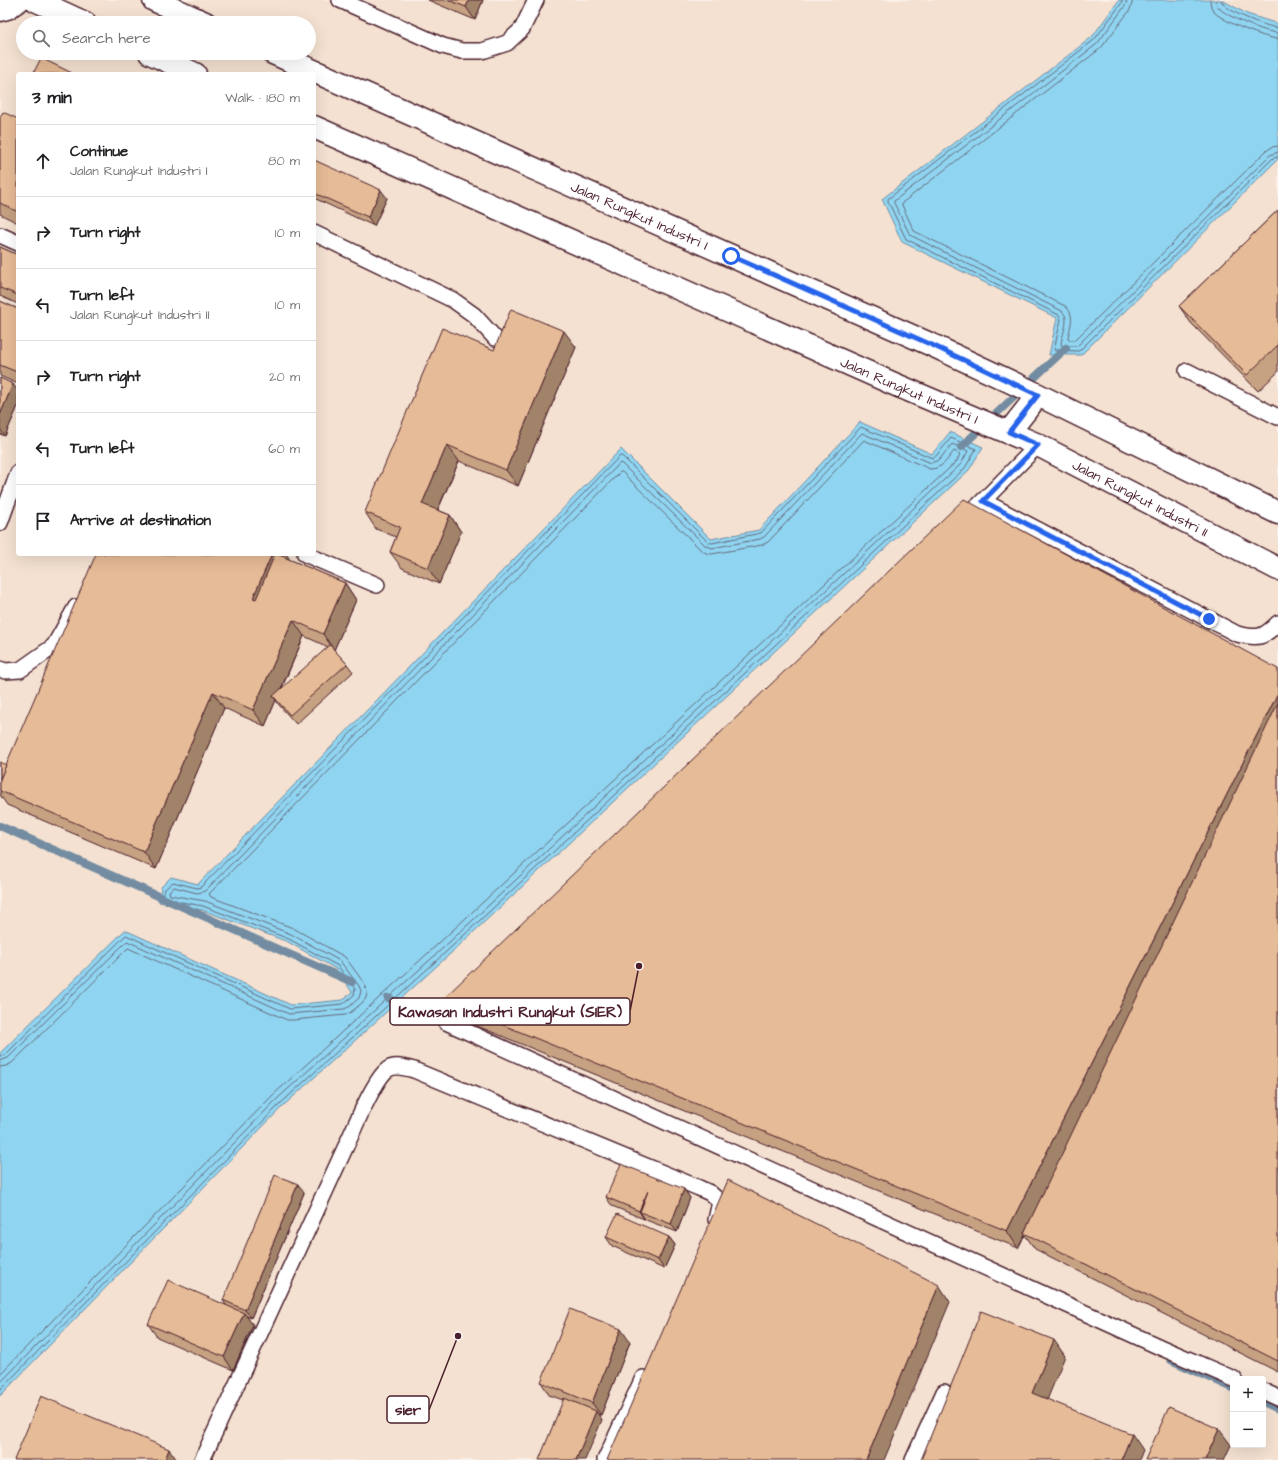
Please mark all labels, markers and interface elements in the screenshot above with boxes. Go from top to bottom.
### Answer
search box [16,16,316,60]
icon: search [30,27,52,49]
text: Search here [62,28,151,49]
text: 3 min [32,86,72,110]
text: Walk · 180 m [225,89,300,107]
text: Continue [70,141,128,162]
icon: ahead [32,150,54,172]
text: 80 m [268,152,300,170]
text: Jalan Rungkut Industri I [70,162,208,180]
street label: Jalan Rungkut Industri I [567,177,711,256]
icon: right [32,222,54,244]
text: Turn right [70,222,141,243]
text: 10 m [275,224,300,242]
route start [722,247,740,265]
text: Turn left [70,285,134,306]
icon: left [32,294,54,316]
text: 10 m [275,296,300,314]
text: Jalan Rungkut Industri II [70,306,210,324]
street label: Jalan Rungkut Industri I [837,352,981,430]
icon: right [32,366,54,388]
text: Turn right [70,366,141,387]
text: 20 m [269,368,300,386]
icon: left [32,438,54,460]
text: Turn left [70,438,134,459]
text: 60 m [268,440,300,458]
street label: Jalan Rungkut Industri II [1068,455,1211,542]
icon: arrive [32,510,54,532]
text: Arrive at destination [70,510,211,531]
route end [1200,610,1218,628]
callout: Kawasan Industri Rungkut (SIER) [390,998,630,1025]
text: Kawasan Industri Rungkut (SIER) [398,1002,623,1025]
map controls [1230,1376,1266,1448]
button: + [1230,1376,1266,1412]
callout: sier [387,1396,429,1423]
text: sier [395,1400,422,1421]
button: − [1230,1412,1266,1448]

